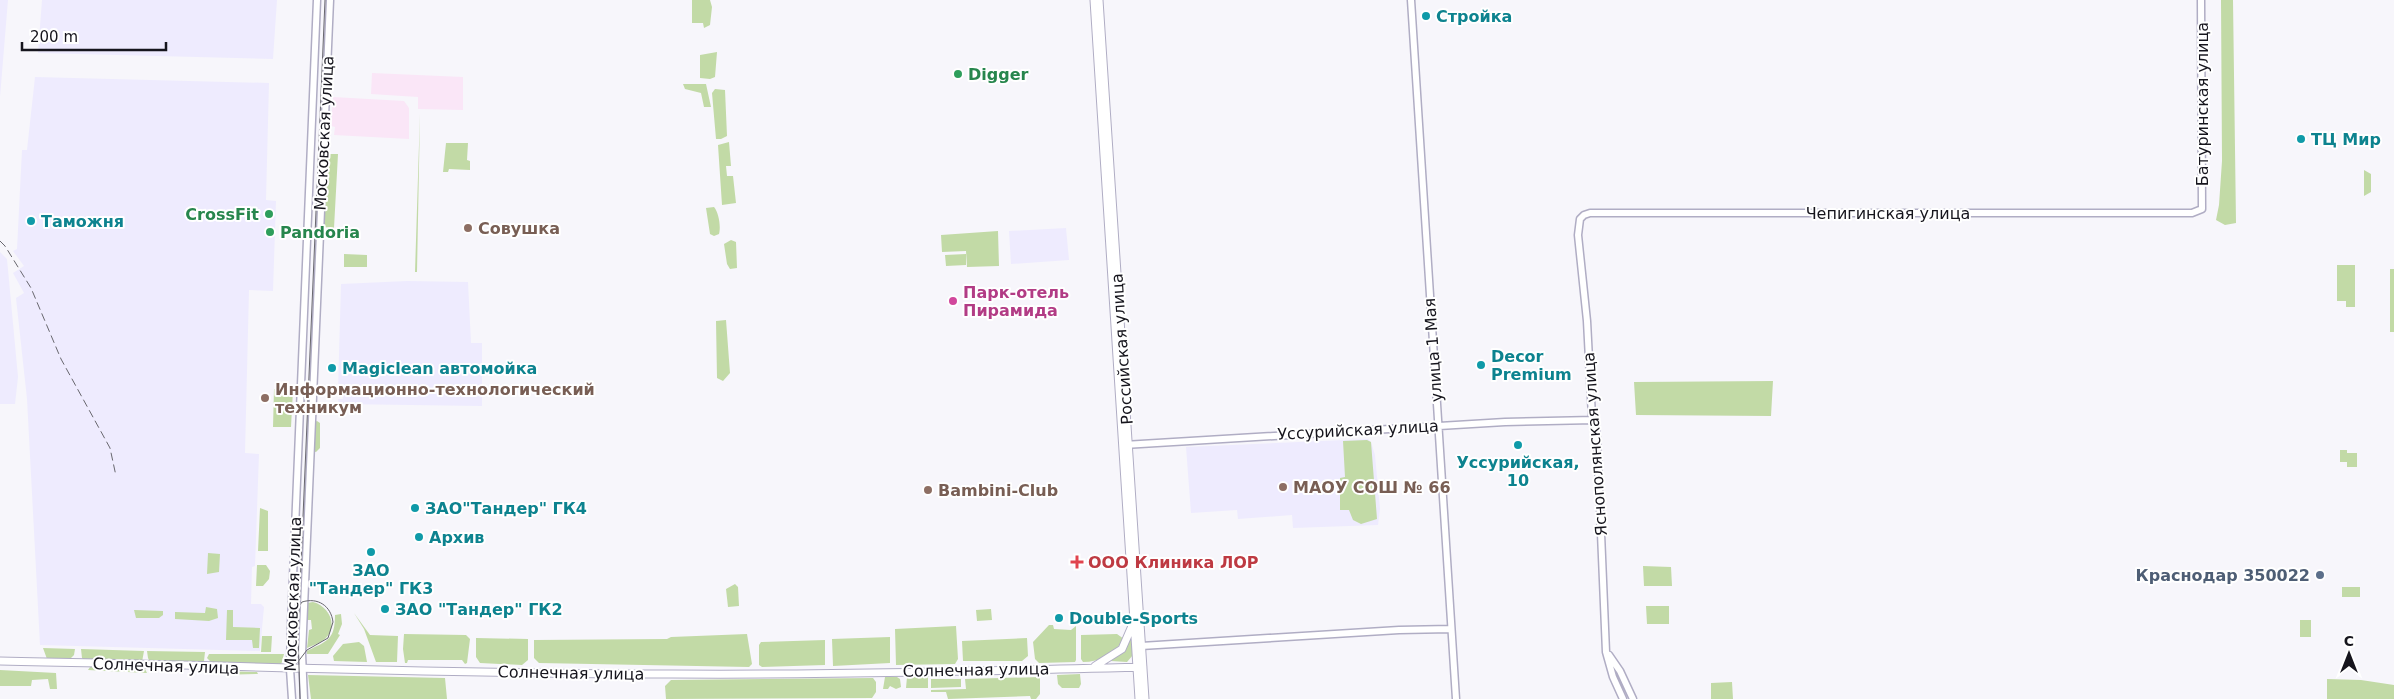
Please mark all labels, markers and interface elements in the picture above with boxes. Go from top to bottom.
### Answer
place label: Стройка [1436,7,1512,26]
marker: Стройка [1420,10,1432,22]
scale bar [22,20,166,52]
street label: Батуринская улица [2193,22,2212,186]
text: 200 m [30,28,78,46]
street label: Московская улица [310,55,338,211]
place label: Digger [968,65,1029,84]
marker: Digger [952,68,964,80]
place label: ТЦ Мир [2311,130,2381,149]
marker: ТЦ Мир [2295,133,2307,145]
street label: Чепигинская улица [1806,204,1970,223]
place label: CrossFit [185,205,259,224]
marker: CrossFit [263,208,275,220]
place label: Таможня [41,212,124,231]
marker: Таможня [25,215,37,227]
place label: Совушка [478,219,560,238]
marker: Совушка [462,222,474,234]
place label: Pandoria [280,223,360,242]
marker: Pandoria [264,226,276,238]
street label: Российская улица [1107,273,1137,425]
place label: Парк-отель Пирамида [963,283,1069,320]
marker: Парк-отель Пирамида [947,295,959,307]
street label: улица 1 Мая [1420,297,1446,403]
place label: Decor Premium [1491,347,1572,384]
street label: Яснополянская улица [1579,351,1611,537]
place label: Magiclean автомойка [342,359,537,378]
marker: Decor Premium [1475,359,1487,371]
marker: Magiclean автомойка [326,362,338,374]
place label: Информационно-технологический техникум [275,380,595,417]
marker: Информационно-технологический техникум [259,392,271,404]
street label: Уссурийская улица [1277,416,1439,444]
marker: Уссурийская, 10 [1512,439,1524,451]
place label: Уссурийская, 10 [1456,453,1580,490]
place label: МАОУ СОШ № 66 [1293,478,1451,497]
place label: Bambini-Club [938,481,1058,500]
marker: МАОУ СОШ № 66 [1277,481,1289,493]
marker: Bambini-Club [922,484,934,496]
place label: ЗАО"Тандер" ГК4 [425,499,587,518]
marker: ЗАО"Тандер" ГК4 [409,502,421,514]
street label: Московская улица [281,516,305,672]
place label: Архив [429,528,485,547]
marker: Архив [413,531,425,543]
marker: ЗАО "Тандер" ГК3 [365,546,377,558]
place label: ООО Клиника ЛОР [1088,553,1259,572]
marker: ООО Клиника ЛОР [1070,555,1084,569]
place label: ЗАО "Тандер" ГК3 [309,561,433,598]
place label: Краснодар 350022 [2136,566,2310,585]
marker: Краснодар 350022 [2314,569,2326,581]
place label: ЗАО "Тандер" ГК2 [395,600,563,619]
marker: ЗАО "Тандер" ГК2 [379,603,391,615]
place label: Double-Sports [1069,609,1198,628]
marker: Double-Sports [1053,612,1065,624]
north arrow [2324,629,2374,679]
text: С [2344,633,2354,649]
street label: Солнечная улица [92,654,240,678]
street label: Солнечная улица [902,659,1050,681]
street label: Солнечная улица [497,662,645,684]

